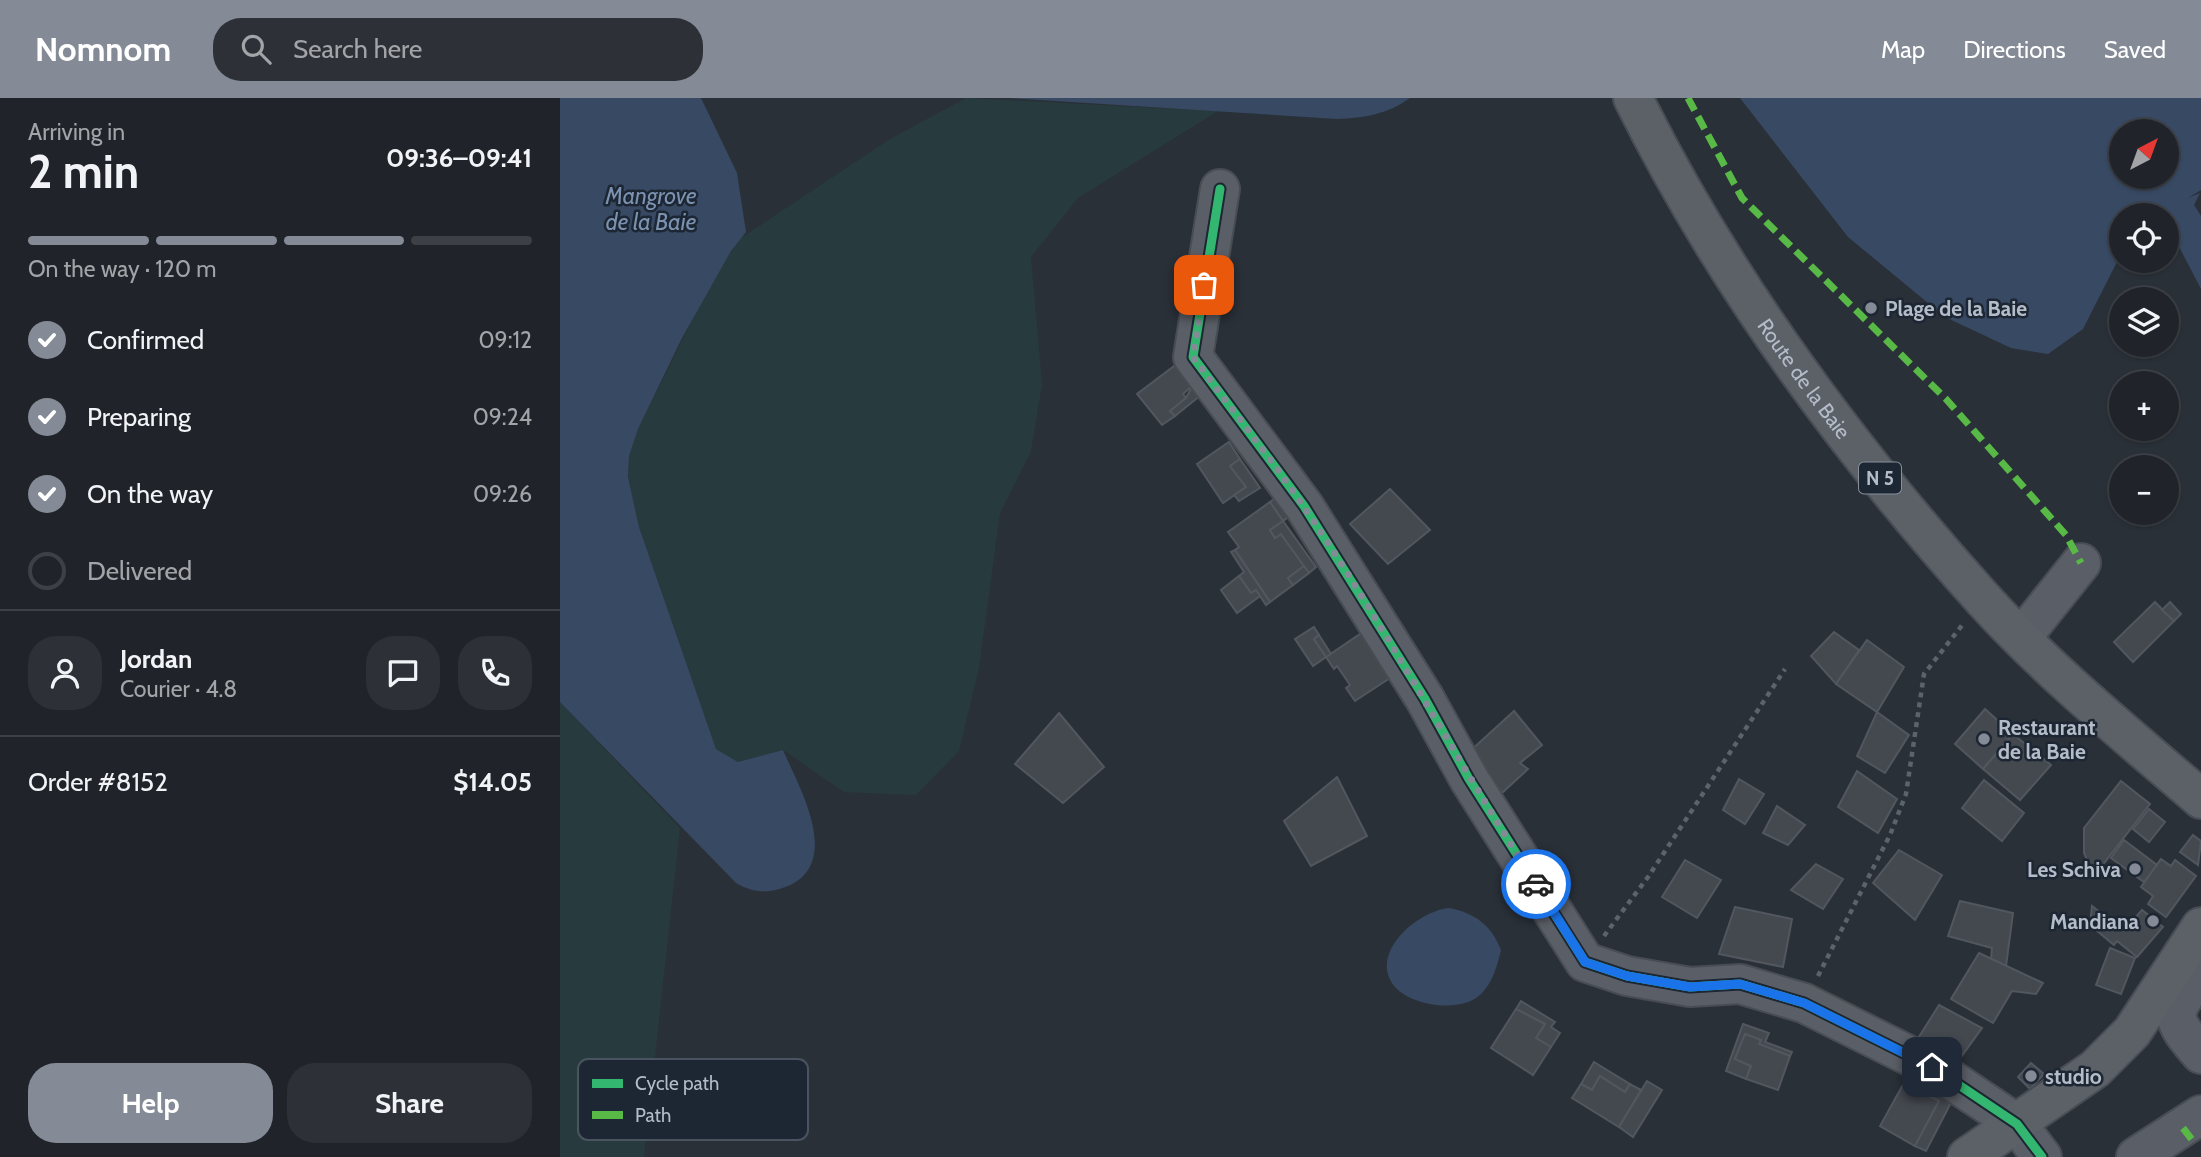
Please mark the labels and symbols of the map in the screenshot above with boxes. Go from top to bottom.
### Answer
north arrow [2109,119,2179,189]
water label: Mangrove de la Baie [604,182,697,236]
pin [1174,255,1234,315]
place label: Plage de la Baie [1885,296,2027,321]
marker: Plage de la Baie [1863,300,1879,316]
street label: Route de la Baie [1753,313,1856,443]
road number: N 5 [1859,462,1901,494]
place label: Restaurant de la Baie [1998,715,2096,764]
marker: Restaurant de la Baie [1976,731,1992,747]
courier [1501,849,1571,919]
place label: Les Schiva [2027,857,2122,882]
marker: Les Schiva [2127,861,2143,877]
place label: Mandiana [2050,909,2140,934]
marker: Mandiana [2145,913,2161,929]
pin [1902,1037,1962,1097]
legend [578,1059,808,1140]
place label: studio [2045,1064,2102,1089]
marker: studio [2023,1068,2039,1084]
text: Cycle path [635,1072,719,1095]
text: Path [635,1104,671,1127]

